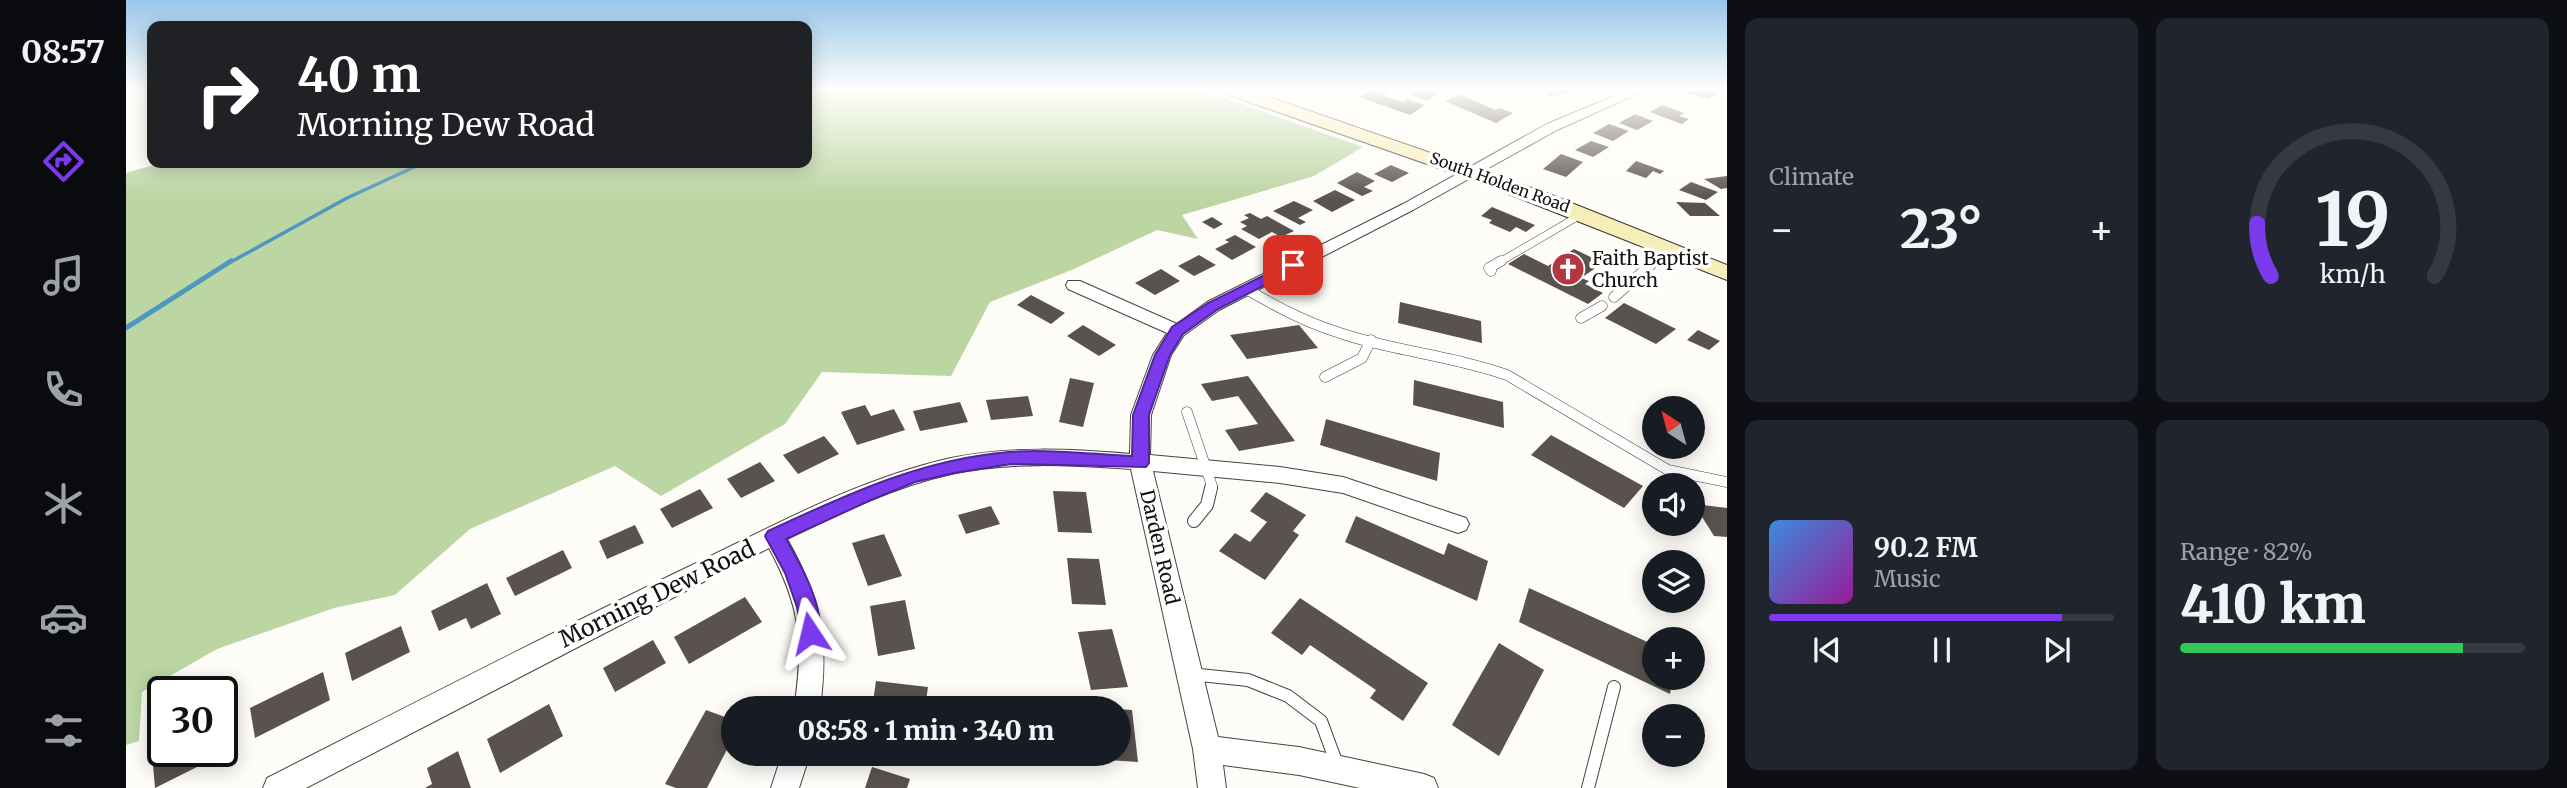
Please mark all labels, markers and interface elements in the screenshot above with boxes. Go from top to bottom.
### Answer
text: 08:57 [21,32,105,72]
text: 40 m [297,44,421,105]
icon: right [182,49,273,140]
text: Morning Dew Road [297,105,595,145]
icon: directions [39,137,88,186]
street label: South Holden Road [1427,147,1573,217]
text: Climate [1769,162,1854,191]
text: 19 [2315,174,2390,266]
text: 23° [1900,197,1983,262]
text: − [1769,206,1794,253]
text: + [2089,206,2114,253]
pin [1263,235,1323,295]
icon: arrive [1274,246,1312,284]
place label: Faith Baptist Church [1592,246,1709,292]
church icon: Faith Baptist Church [1549,250,1587,288]
icon: music [39,251,88,300]
text: km/h [2319,258,2386,290]
icon: phone [39,365,88,414]
north arrow [1642,396,1704,458]
map controls [1642,396,1705,767]
button: sound [1642,473,1705,536]
icon: climate [39,479,88,528]
street label: Darden Road [1135,487,1185,607]
text: 90.2 FM [1874,531,1978,564]
street label: Morning Dew Road [554,534,759,653]
text: Range · 82% [2180,537,2313,566]
button: layers [1642,550,1705,613]
text: Music [1874,564,1941,593]
text: 410 km [2180,572,2366,637]
icon: car [39,593,88,642]
position arrow [773,596,847,670]
button: + [1642,627,1705,690]
icon: previous [1808,631,1846,669]
icon: pause [1923,631,1961,669]
icon: next [2038,631,2076,669]
speed limit sign: 30 [147,676,238,767]
button: − [1642,704,1705,767]
icon: filters [39,706,88,755]
text: 08:58 · 1 min · 340 m [798,714,1054,747]

